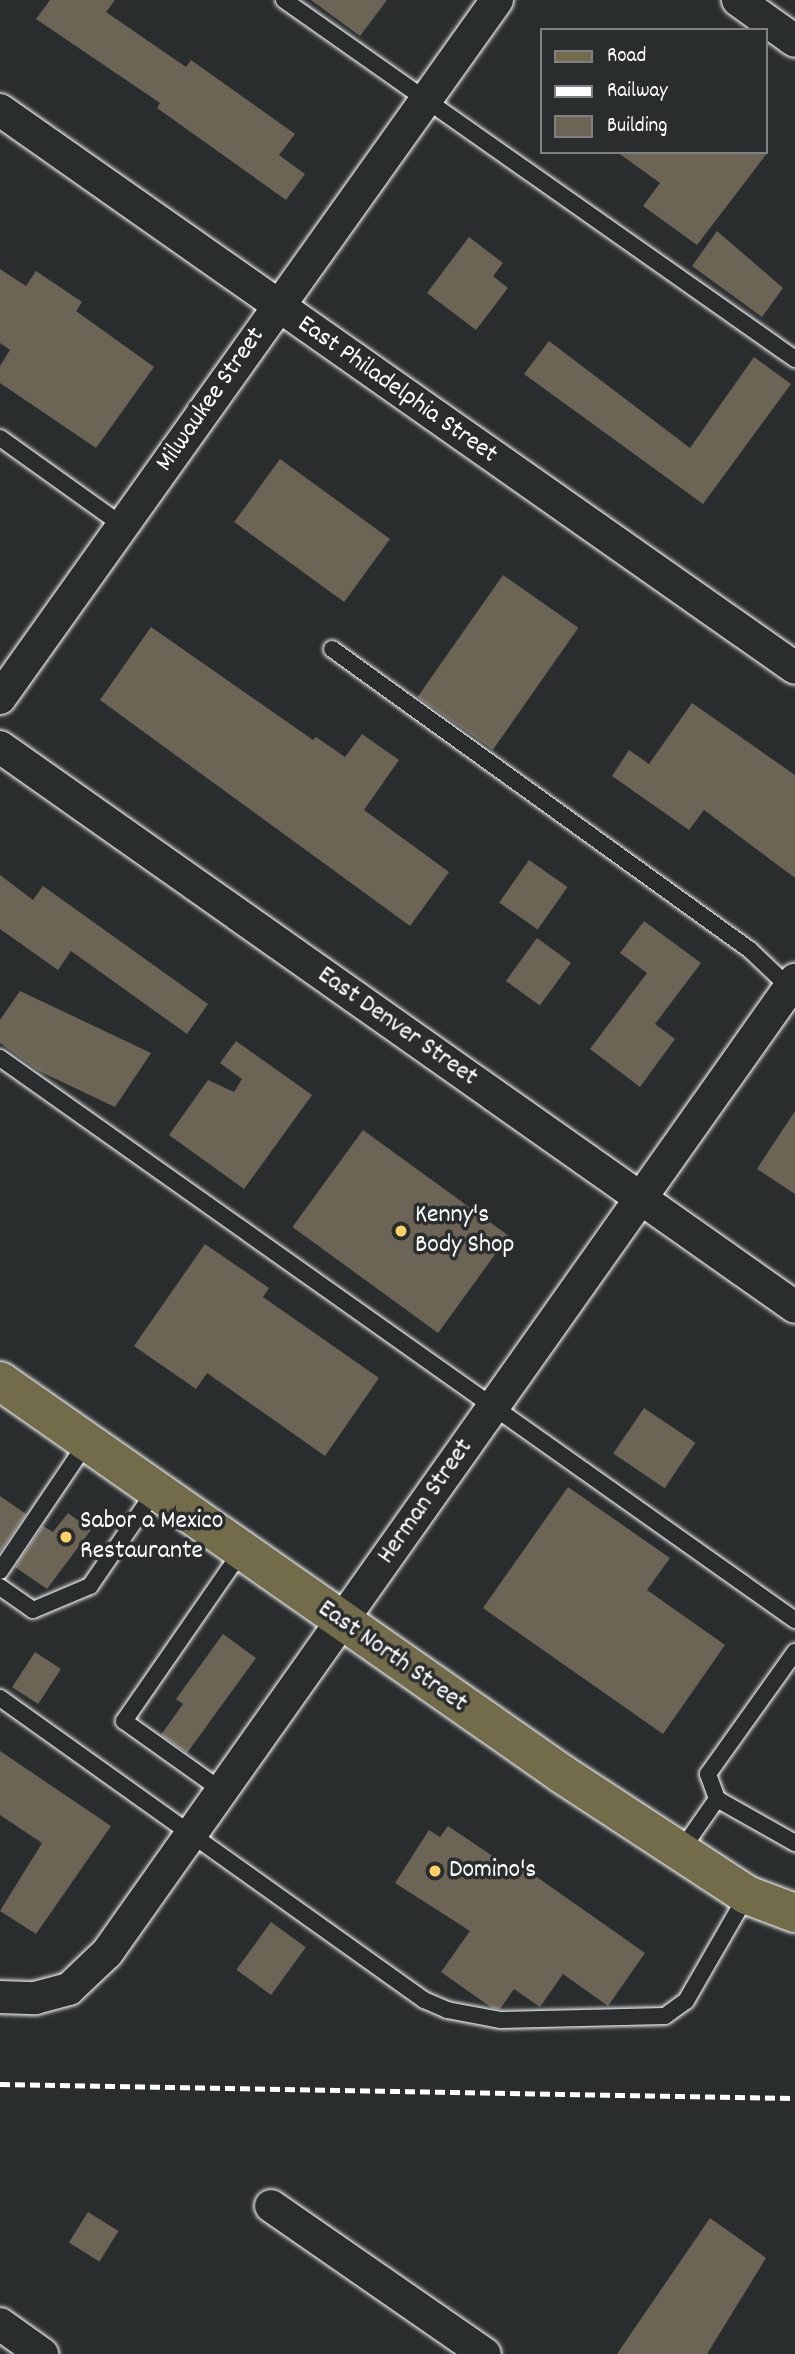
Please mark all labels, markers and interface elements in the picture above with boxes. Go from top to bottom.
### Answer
legend [540,28,767,154]
text: Road [607,42,646,72]
text: Railway [607,77,668,107]
text: Building [607,112,667,142]
street label: East Philadelphia Street [291,309,503,471]
street label: Milwaukee Street [150,322,272,478]
street label: East Denver Street [311,960,483,1094]
place label: Kenny's Body Shop [415,1200,515,1262]
marker: Kenny's Body Shop [393,1223,409,1239]
street label: Herman Street [371,1433,481,1571]
place label: Sabor a Mexico Restaurante [80,1506,223,1568]
marker: Sabor a Mexico Restaurante [58,1529,74,1545]
street label: East North Street [311,1594,473,1720]
place label: Domino's [449,1855,536,1887]
marker: Domino's [427,1863,443,1879]

